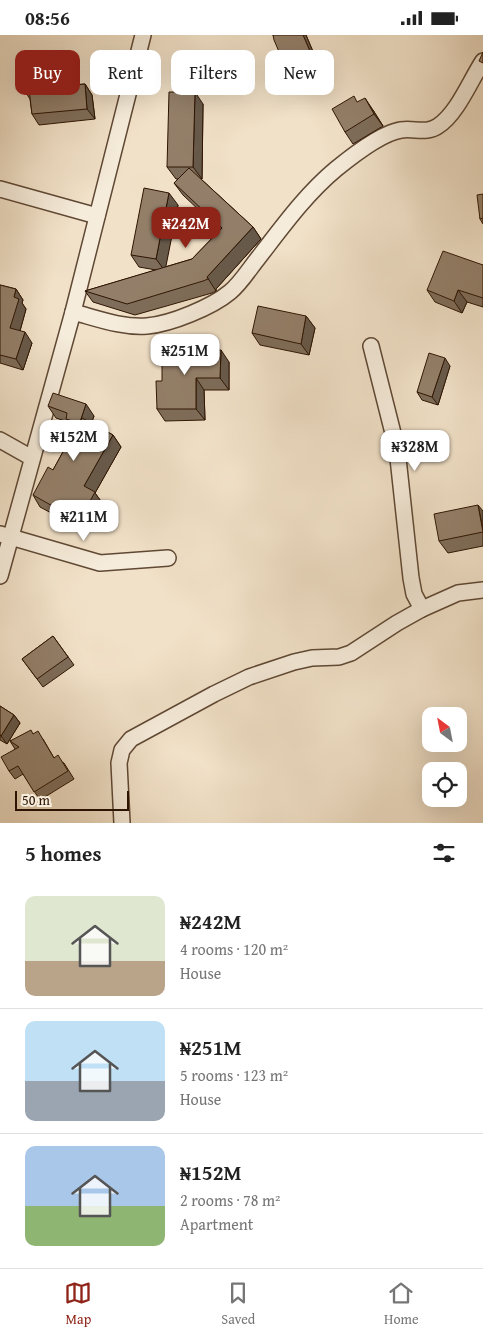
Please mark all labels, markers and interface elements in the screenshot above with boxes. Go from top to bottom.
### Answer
text: 08:56 [25,4,70,32]
chip: Buy [15,50,80,95]
chip: Rent [90,50,161,95]
chip: Filters [171,50,255,95]
chip: New [265,50,334,95]
pin: ₦242M [151,207,221,249]
text: ₦242M [163,211,209,235]
pin: ₦251M [150,333,220,376]
text: ₦251M [162,338,208,362]
pin: ₦152M [39,419,109,462]
text: ₦152M [51,424,97,448]
pin: ₦328M [380,429,450,472]
text: ₦328M [392,434,438,458]
pin: ₦211M [49,499,119,542]
text: ₦211M [61,504,107,528]
north arrow [422,707,468,753]
map controls [422,707,467,807]
button: locate [422,762,467,807]
scale bar [15,788,129,811]
text: 50 m [22,790,50,810]
text: 5 homes [25,838,101,869]
icon: filters [430,839,458,867]
text: ₦242M [180,906,242,937]
icon: home [65,916,125,976]
text: 4 rooms · 120 m² [180,937,288,961]
text: House [180,961,221,985]
text: ₦251M [180,1032,242,1063]
icon: home [65,1041,125,1101]
text: 5 rooms · 123 m² [180,1063,288,1087]
text: House [180,1087,221,1111]
text: ₦152M [180,1157,242,1188]
icon: home [65,1166,125,1226]
text: 2 rooms · 78 m² [180,1188,280,1212]
text: Apartment [180,1212,253,1236]
tab: Map [64,1279,92,1329]
tab: Saved [221,1279,255,1329]
tab: Home [384,1279,419,1329]

